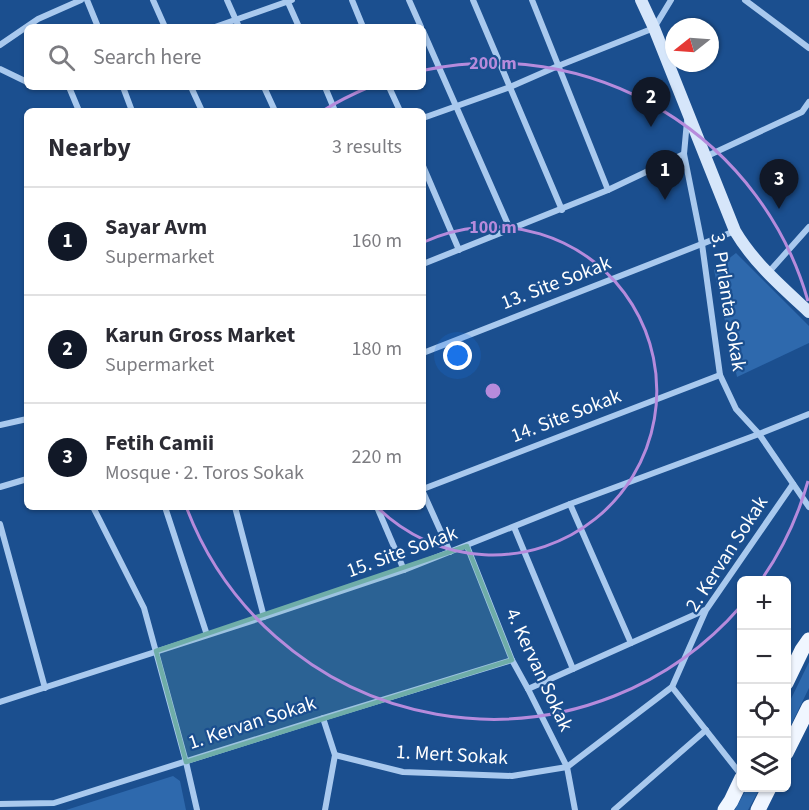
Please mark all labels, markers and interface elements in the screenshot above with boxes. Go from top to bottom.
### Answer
north arrow [665,18,719,72]
search box [24,24,426,90]
icon: search [45,41,78,74]
text: Search here [93,41,201,73]
text: 200 m [469,51,517,76]
pin: 2 [632,78,670,127]
text: Nearby [48,129,131,166]
text: 3 results [332,133,402,161]
pin: 1 [646,150,684,200]
pin: 3 [760,160,798,209]
text: Sayar Avm [105,211,207,243]
text: 100 m [469,215,517,240]
text: 1 [62,227,73,255]
text: 160 m [352,227,402,255]
street label: 3. Pırlanta Sokak [703,231,753,373]
text: Supermarket [105,243,214,271]
street label: 13. Site Sokak [497,249,615,317]
text: Karun Gross Market [105,319,295,351]
text: 2 [62,335,73,363]
text: 180 m [352,335,402,363]
your location [443,341,472,370]
text: Supermarket [105,351,214,379]
centre of rings [483,381,503,401]
street label: 14. Site Sokak [507,382,625,450]
text: Fetih Camii [105,427,214,459]
text: 3 [62,443,73,471]
text: 220 m [352,443,402,471]
text: Mosque · 2. Toros Sokak [105,459,304,487]
street label: 2. Kervan Sokak [679,491,775,617]
street label: 15. Site Sokak [343,519,461,585]
map controls [737,576,791,792]
button: + [737,576,791,630]
street label: 4. Kervan Sokak [498,604,580,736]
button: − [737,630,791,684]
button: locate [737,684,791,738]
street label: 1. Kervan Sokak [184,689,320,757]
street label: 1. Mert Sokak [395,738,509,772]
button: layers [737,738,791,792]

